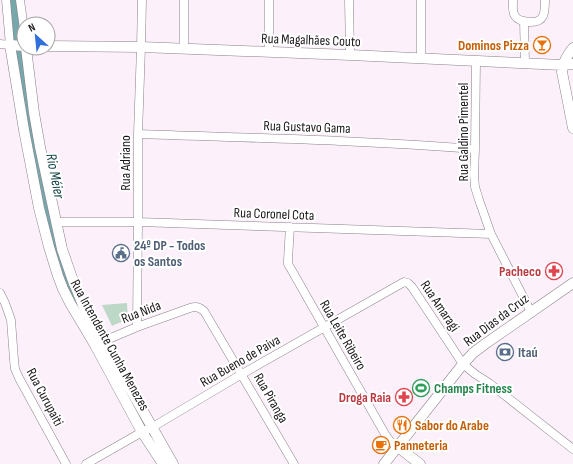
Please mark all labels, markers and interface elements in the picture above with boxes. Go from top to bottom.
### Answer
north arrow [16,16,56,56]
text: N [26,20,37,35]
street label: Rua Magalhães Couto [261,30,361,50]
bar icon: Dominos Pizza [532,35,552,55]
place label: Dominos Pizza [458,37,529,54]
street label: Rua Galdino Pimentel [455,83,472,181]
street label: Rua Gustavo Gama [263,117,351,137]
street label: Rua Adriano [117,135,134,191]
water label: Rio Méier [41,152,69,201]
street label: Rua Coronel Cota [233,204,315,224]
place label: 24º DP - Todos os Santos [134,237,205,270]
public building icon: 24º DP - Todos os Santos [111,243,131,263]
pharmacy icon: Pacheco [544,261,564,281]
place label: Pacheco [499,263,541,280]
street label: Rua Intendente Cunha Menezes [67,276,153,414]
street label: Rua Amaragi [417,277,463,335]
street label: Rua Dias da Cruz [460,290,532,350]
street label: Rua Nida [119,297,163,327]
street label: Rua Leite Ribeiro [316,297,370,373]
street label: Rua Bueno de Paiva [197,331,283,391]
bank icon: Itaú [495,342,515,362]
place label: Itaú [518,344,538,361]
street label: Rua Curupaiti [23,365,67,429]
street label: Rua Piranga [250,370,292,426]
sports icon: Champs Fitness [411,378,431,398]
place label: Champs Fitness [434,380,512,397]
pharmacy icon: Droga Raia [394,387,414,407]
place label: Droga Raia [339,389,391,406]
restaurant icon: Sabor do Arabe [392,415,412,435]
place label: Sabor do Arabe [415,417,489,434]
cafe icon: Panneteria [371,435,391,455]
place label: Panneteria [394,437,448,454]

